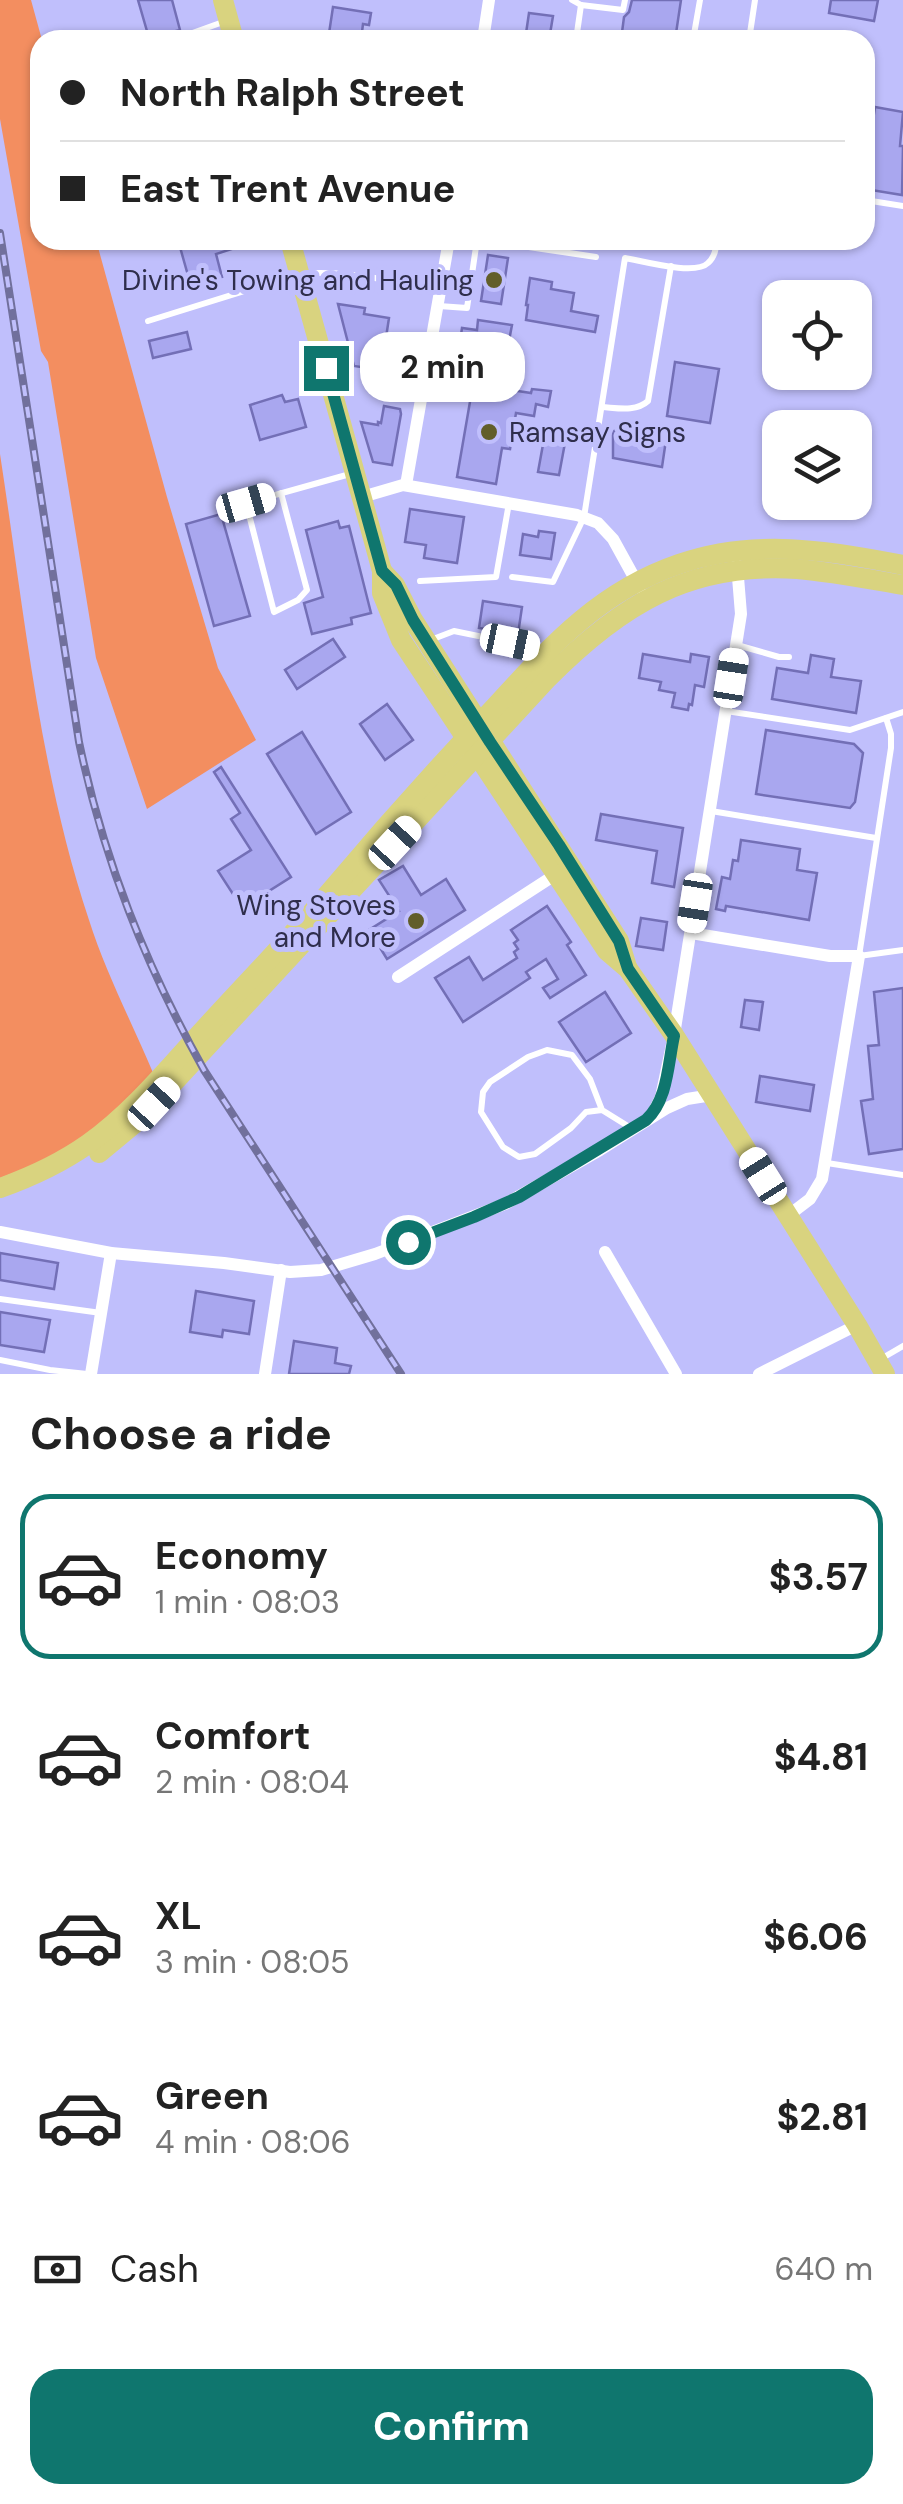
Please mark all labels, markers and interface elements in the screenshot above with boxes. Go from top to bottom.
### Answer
text: North Ralph Street [120,68,465,118]
text: East Trent Avenue [120,164,455,214]
place label: Divine's Towing and Hauling [122,262,474,299]
marker: Divine's Towing and Hauling [483,269,505,291]
map controls [762,280,872,520]
button: locate [762,280,872,390]
callout: 2 min [361,333,526,403]
route end [304,346,349,391]
text: 2 min [400,346,485,388]
button: layers [762,410,872,520]
place label: Ramsay Signs [509,414,686,451]
marker: Ramsay Signs [478,421,500,443]
car [213,480,279,526]
car [478,621,542,663]
car [711,646,751,710]
car [364,811,426,875]
car [675,871,715,935]
place label: Wing Stoves and More [236,887,396,956]
marker: Wing Stoves and More [405,910,427,932]
car [123,1072,185,1136]
car [734,1143,792,1209]
route start [386,1220,431,1265]
text: Choose a ride [30,1404,332,1463]
text: Economy [155,1531,328,1581]
icon: car [35,1532,125,1622]
text: $3.57 [769,1552,868,1602]
text: 1 min · 08:03 [155,1581,340,1623]
text: Comfort [155,1711,311,1761]
icon: car [35,1712,125,1802]
text: $4.81 [774,1732,868,1782]
text: 2 min · 08:04 [155,1761,349,1803]
text: XL [155,1891,202,1941]
icon: car [35,1892,125,1982]
text: $6.06 [763,1912,868,1962]
text: 3 min · 08:05 [155,1941,350,1983]
text: Green [155,2071,269,2121]
icon: car [35,2072,125,2162]
text: $2.81 [776,2092,868,2142]
text: 4 min · 08:06 [155,2121,351,2163]
icon: cash [30,2242,85,2297]
text: Cash [110,2244,199,2294]
text: 640 m [775,2248,873,2290]
button: Confirm [30,2369,873,2484]

